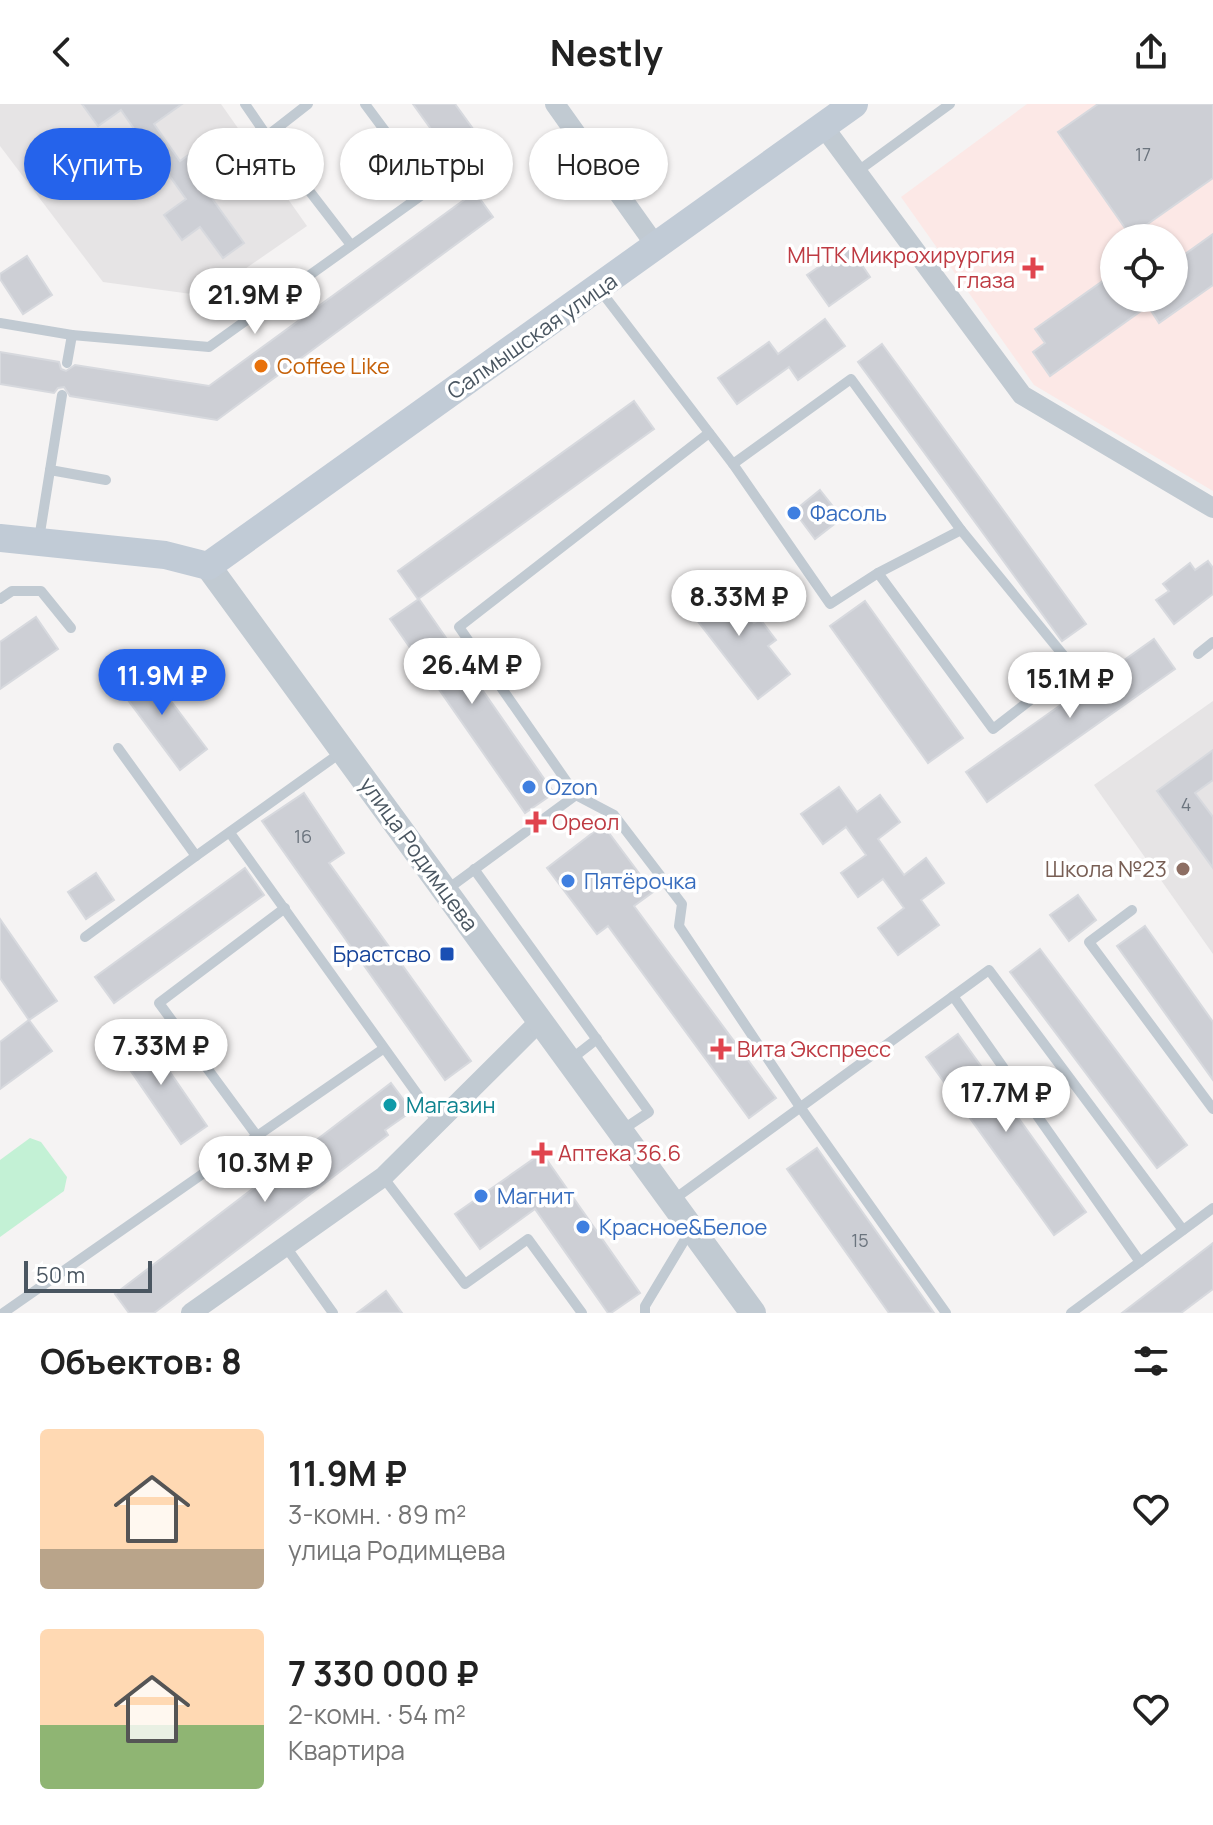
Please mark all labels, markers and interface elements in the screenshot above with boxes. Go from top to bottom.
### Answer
text: Nestly [550,28,663,77]
icon: back [40,30,84,74]
icon: share [1129,30,1173,74]
chip: Купить [24,128,171,200]
chip: Снять [187,128,324,200]
chip: Фильтры [340,128,513,200]
chip: Новое [529,128,668,200]
house number: 17 [1135,142,1151,166]
map controls [1100,224,1188,312]
button: locate [1100,224,1188,312]
place label: МНТК Микрохирургия глаза [787,240,1015,295]
marker: МНТК Микрохирургия глаза [1022,257,1044,279]
street label: Салмышская улица [441,266,623,406]
pin: 21.9M ₽ [181,268,329,336]
text: 21.9M ₽ [207,276,303,312]
place label: Coffee Like [277,351,390,381]
marker: Coffee Like [252,357,270,375]
place label: Фасоль [810,498,887,528]
marker: Фасоль [785,504,803,522]
pin: 8.33M ₽ [665,570,813,638]
text: 8.33M ₽ [689,578,789,614]
pin: 26.4M ₽ [398,638,546,706]
text: 26.4M ₽ [422,646,522,682]
pin: 11.9M ₽ [88,649,236,717]
pin: 15.1M ₽ [996,652,1144,720]
text: 11.9M ₽ [116,657,208,693]
text: 15.1M ₽ [1026,660,1114,696]
street label: улица Родимцева [353,771,485,937]
place label: Ozon [545,772,598,802]
marker: Ozon [520,778,538,796]
house number: 4 [1181,792,1191,816]
place label: Ореол [552,807,619,837]
marker: Ореол [527,813,545,831]
house number: 16 [294,824,312,848]
place label: Школа №23 [1045,854,1167,884]
marker: Школа №23 [1174,860,1192,878]
place label: Пятёрочка [584,866,697,896]
marker: Пятёрочка [559,872,577,890]
place label: Брастсво [333,939,431,969]
marker: Брастсво [438,945,456,963]
pin: 7.33M ₽ [87,1019,235,1087]
text: 7.33M ₽ [113,1027,209,1063]
place label: Вита Экспресс [737,1034,891,1064]
marker: Вита Экспресс [712,1040,730,1058]
pin: 17.7M ₽ [932,1066,1080,1134]
text: 17.7M ₽ [960,1074,1052,1110]
place label: Магазин [406,1090,495,1120]
marker: Магазин [381,1096,399,1114]
pin: 10.3M ₽ [191,1136,339,1204]
place label: Аптека 36.6 [558,1138,681,1168]
text: 10.3M ₽ [217,1144,313,1180]
marker: Аптека 36.6 [533,1144,551,1162]
place label: Магнит [497,1181,575,1211]
marker: Магнит [472,1187,490,1205]
place label: Красное&Белое [599,1212,768,1242]
marker: Красное&Белое [574,1218,592,1236]
house number: 15 [851,1228,869,1252]
scale bar [24,1257,152,1293]
text: 50 m [36,1260,85,1290]
text: Объектов: 8 [40,1338,242,1384]
icon: filters [1129,1339,1173,1383]
text: 11.9M ₽ [288,1450,407,1496]
icon: home [104,1461,200,1557]
icon: heart [1129,1487,1173,1531]
text: 3-комн. · 89 m² [288,1496,466,1532]
text: улица Родимцева [288,1532,506,1568]
text: 7 330 000 ₽ [288,1650,479,1696]
icon: home [104,1661,200,1757]
icon: heart [1129,1687,1173,1731]
text: 2-комн. · 54 m² [288,1696,466,1732]
text: Квартира [288,1732,405,1768]

